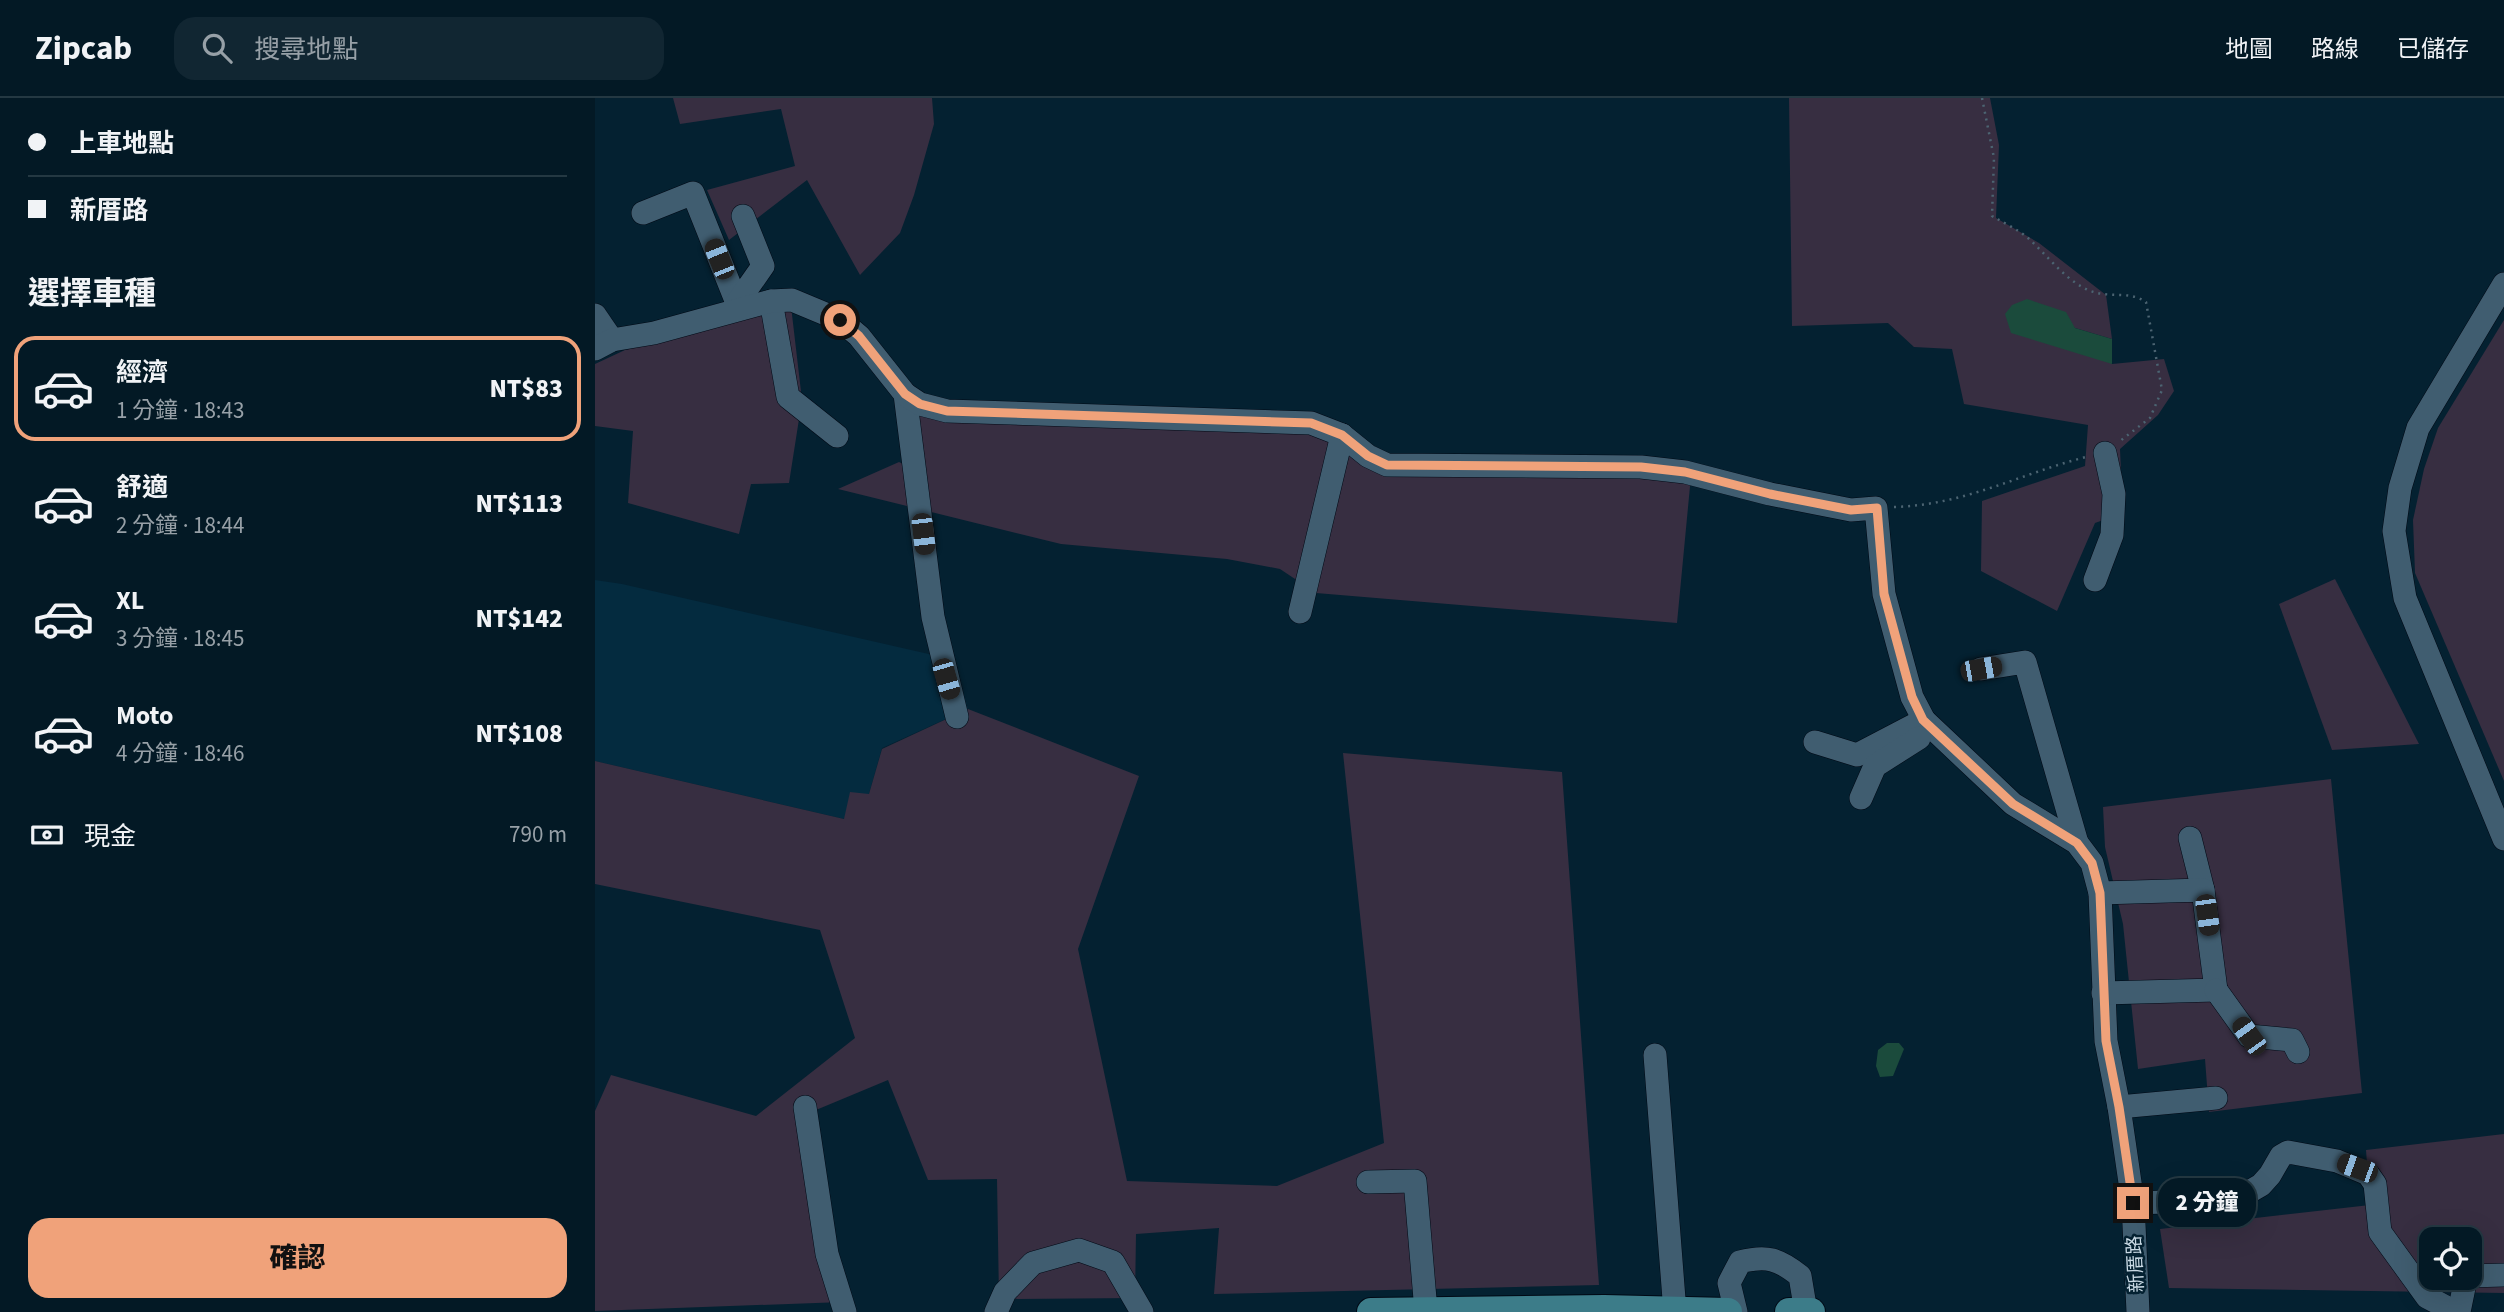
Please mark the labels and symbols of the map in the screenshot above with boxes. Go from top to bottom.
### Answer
car [702,236,737,282]
route start [824,304,856,336]
car [911,512,936,556]
car [1959,655,2004,683]
car [931,656,962,702]
car [2194,893,2221,937]
car [2229,1013,2270,1059]
car [2334,1151,2381,1185]
callout: 2 分鐘 [2157,1178,2255,1228]
route end [2117,1187,2149,1219]
street label: 新厝路 [2121,1235,2151,1293]

